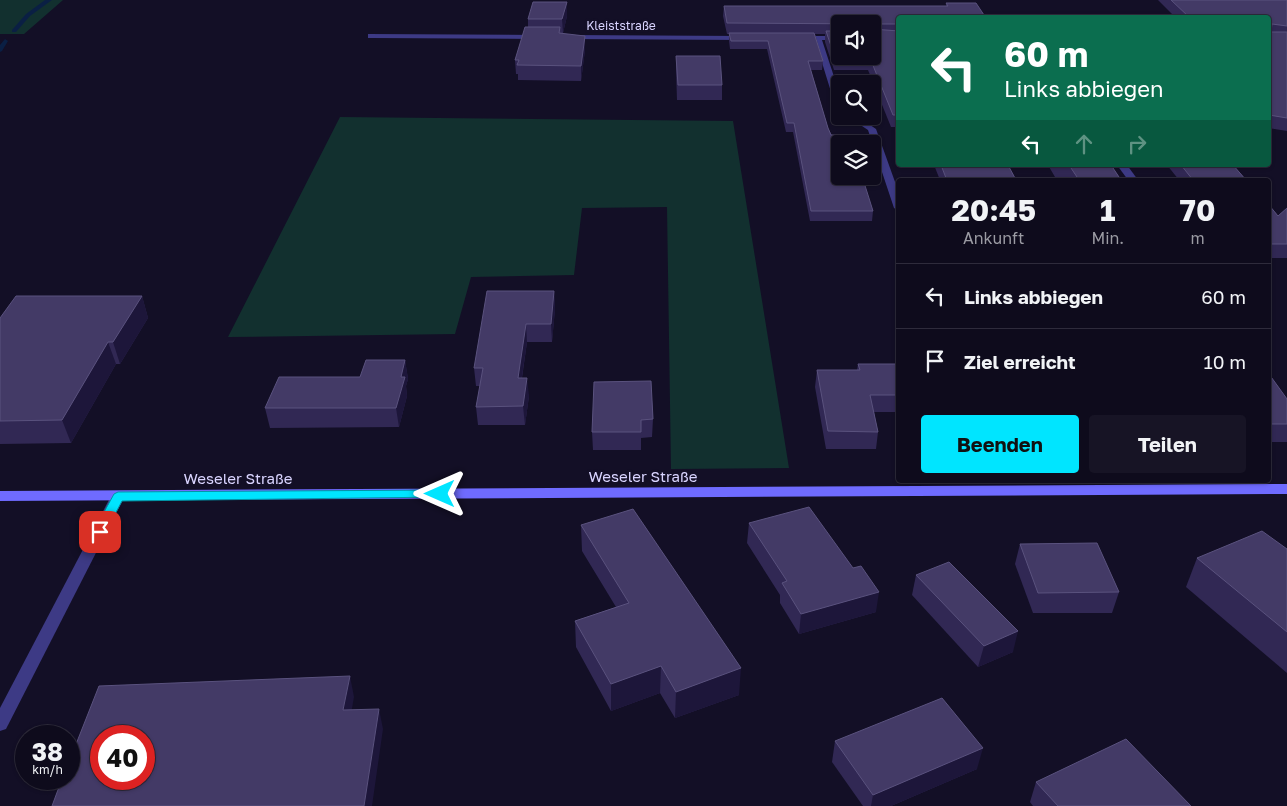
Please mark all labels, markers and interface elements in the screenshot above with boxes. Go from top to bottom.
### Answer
map controls [831,15,881,185]
button: sound [831,15,881,65]
street label: Kleiststraße [586,18,656,33]
text: 60 m [1004,33,1088,75]
icon: left [921,35,986,100]
button: search [831,75,881,125]
text: Links abbiegen [1004,75,1164,102]
icon: left [1017,130,1045,158]
icon: ahead [1070,130,1098,158]
icon: right [1123,130,1151,158]
button: layers [831,135,881,185]
text: 20:45 [951,192,1036,228]
text: 1 [1100,192,1116,228]
text: 70 [1180,192,1215,228]
text: Ankunft [963,228,1024,248]
text: Min. [1091,228,1124,248]
text: m [1190,228,1205,248]
icon: left [921,282,949,310]
text: Links abbiegen [964,285,1103,308]
text: 60 m [1201,285,1246,308]
icon: arrive [921,347,949,375]
text: Ziel erreicht [964,350,1076,373]
text: 10 m [1203,350,1246,373]
button: Beenden [921,415,1079,473]
button: Teilen [1089,415,1246,473]
position arrow [413,467,465,519]
street label: Weseler Straße [589,467,698,485]
street label: Weseler Straße [184,469,293,487]
pin [79,511,121,553]
icon: arrive [86,518,114,546]
speed limit sign: 40 [90,725,155,790]
text: 38 [32,736,63,767]
text: km/h [32,762,63,777]

